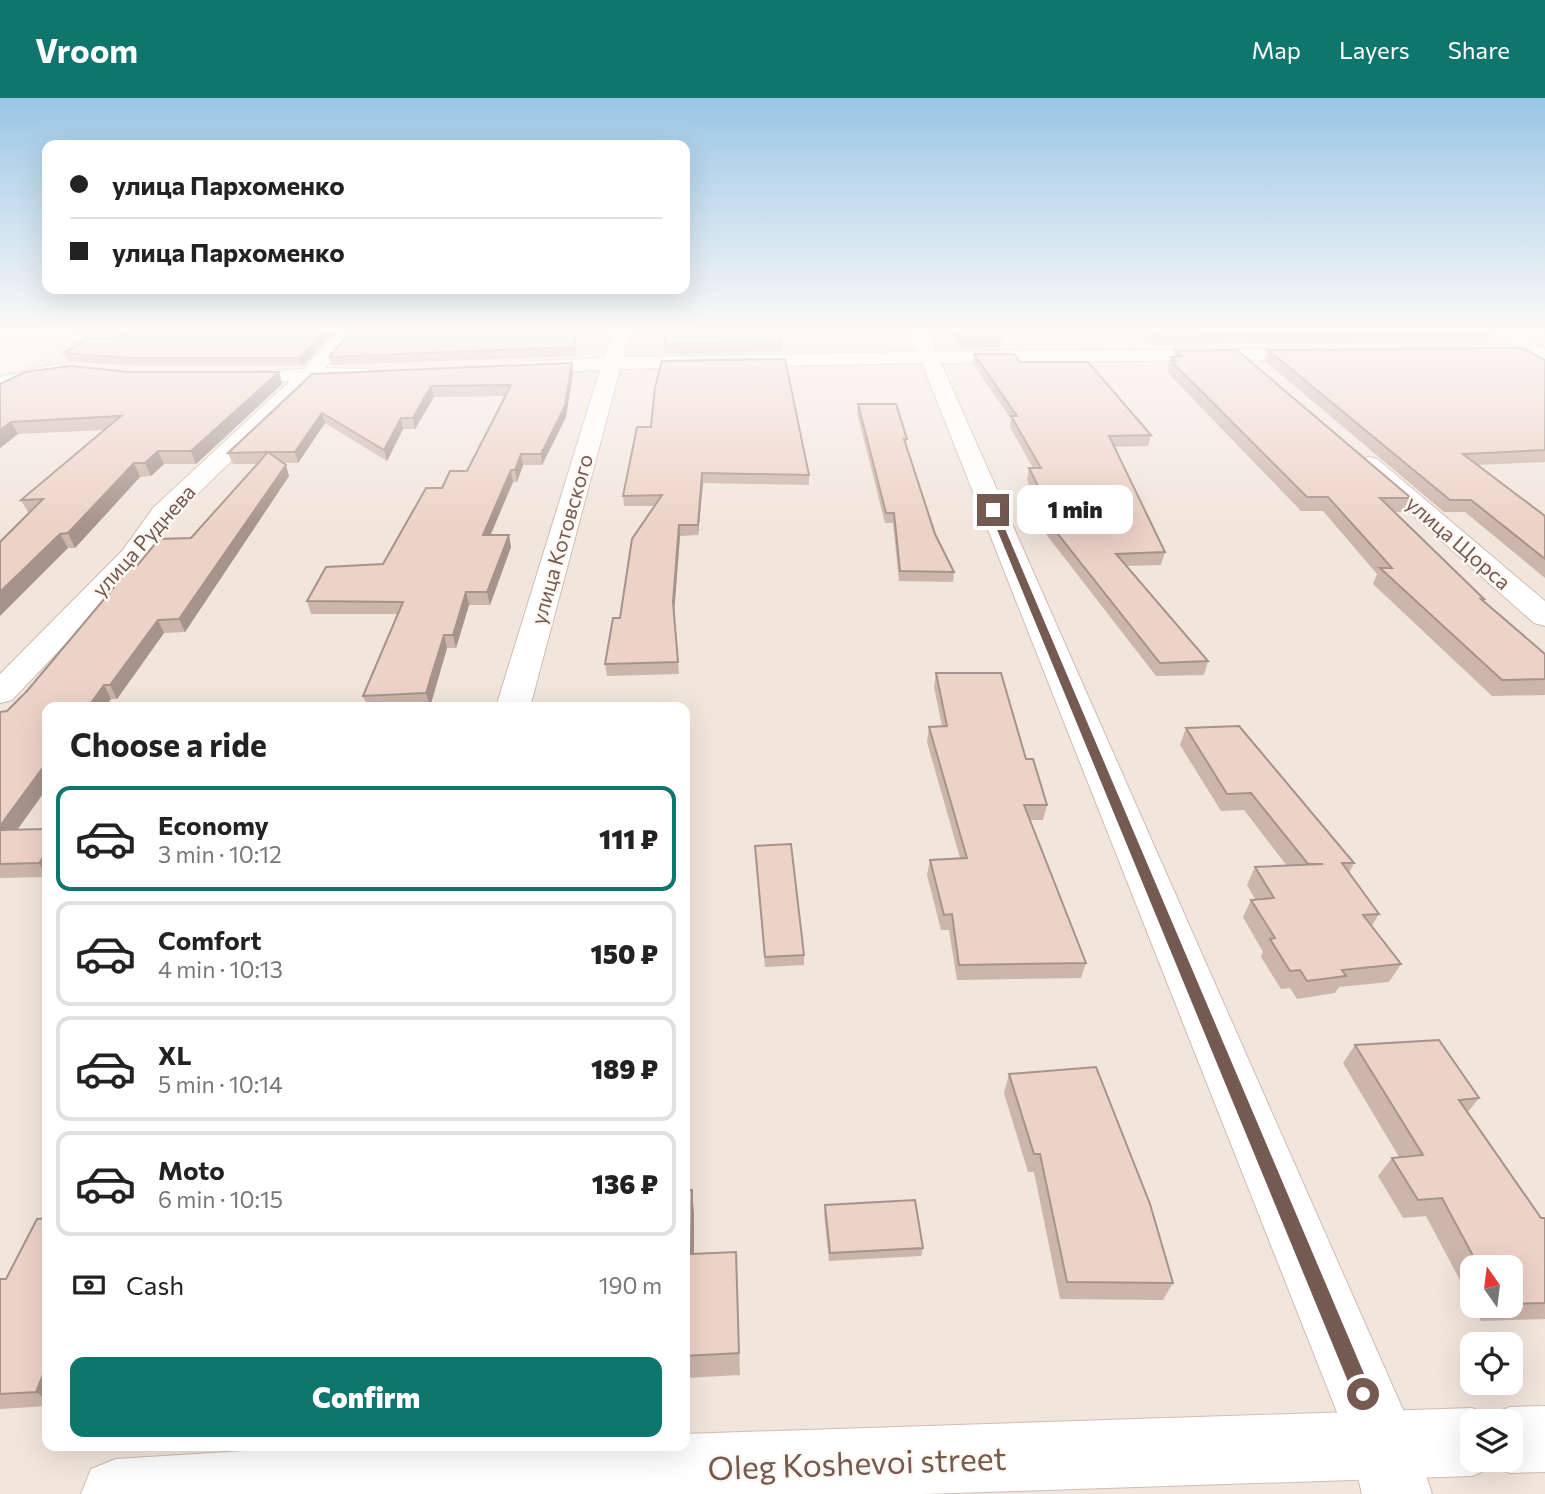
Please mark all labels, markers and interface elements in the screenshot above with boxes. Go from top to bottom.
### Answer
text: Vroom [35,29,138,70]
text: Map [1252,35,1301,64]
text: Layers [1339,35,1410,64]
text: Share [1448,35,1510,64]
text: улица Пархоменко [112,169,345,200]
text: улица Пархоменко [112,236,345,267]
street label: улица Котовского [525,451,597,627]
street label: улица Руднева [86,479,200,601]
callout: 1 min [1018,486,1133,534]
street label: улица Щорса [1402,490,1516,594]
route end [977,494,1009,526]
text: 1 min [1047,495,1103,523]
text: Choose a ride [70,724,267,764]
icon: car [74,807,137,870]
text: Economy [158,809,269,840]
text: 111 ₽ [599,823,658,854]
text: 3 min · 10:12 [158,840,282,868]
icon: car [74,922,137,985]
text: Comfort [158,924,261,955]
text: 150 ₽ [591,938,658,969]
text: 4 min · 10:13 [158,955,283,983]
icon: car [74,1037,137,1100]
text: XL [158,1039,192,1070]
text: 189 ₽ [591,1053,658,1084]
text: 5 min · 10:14 [158,1070,283,1098]
icon: car [74,1152,137,1215]
text: Moto [158,1154,225,1185]
text: 136 ₽ [592,1168,658,1199]
text: 6 min · 10:15 [158,1185,283,1213]
north arrow [1460,1255,1522,1318]
map controls [1460,1255,1523,1472]
icon: cash [70,1266,108,1304]
text: Cash [126,1269,184,1300]
text: 190 m [599,1271,662,1299]
button: locate [1460,1332,1523,1395]
button: Confirm [70,1357,662,1437]
route start [1347,1378,1379,1410]
button: layers [1460,1409,1523,1472]
street label: Oleg Koshevoi street [707,1437,1007,1487]

